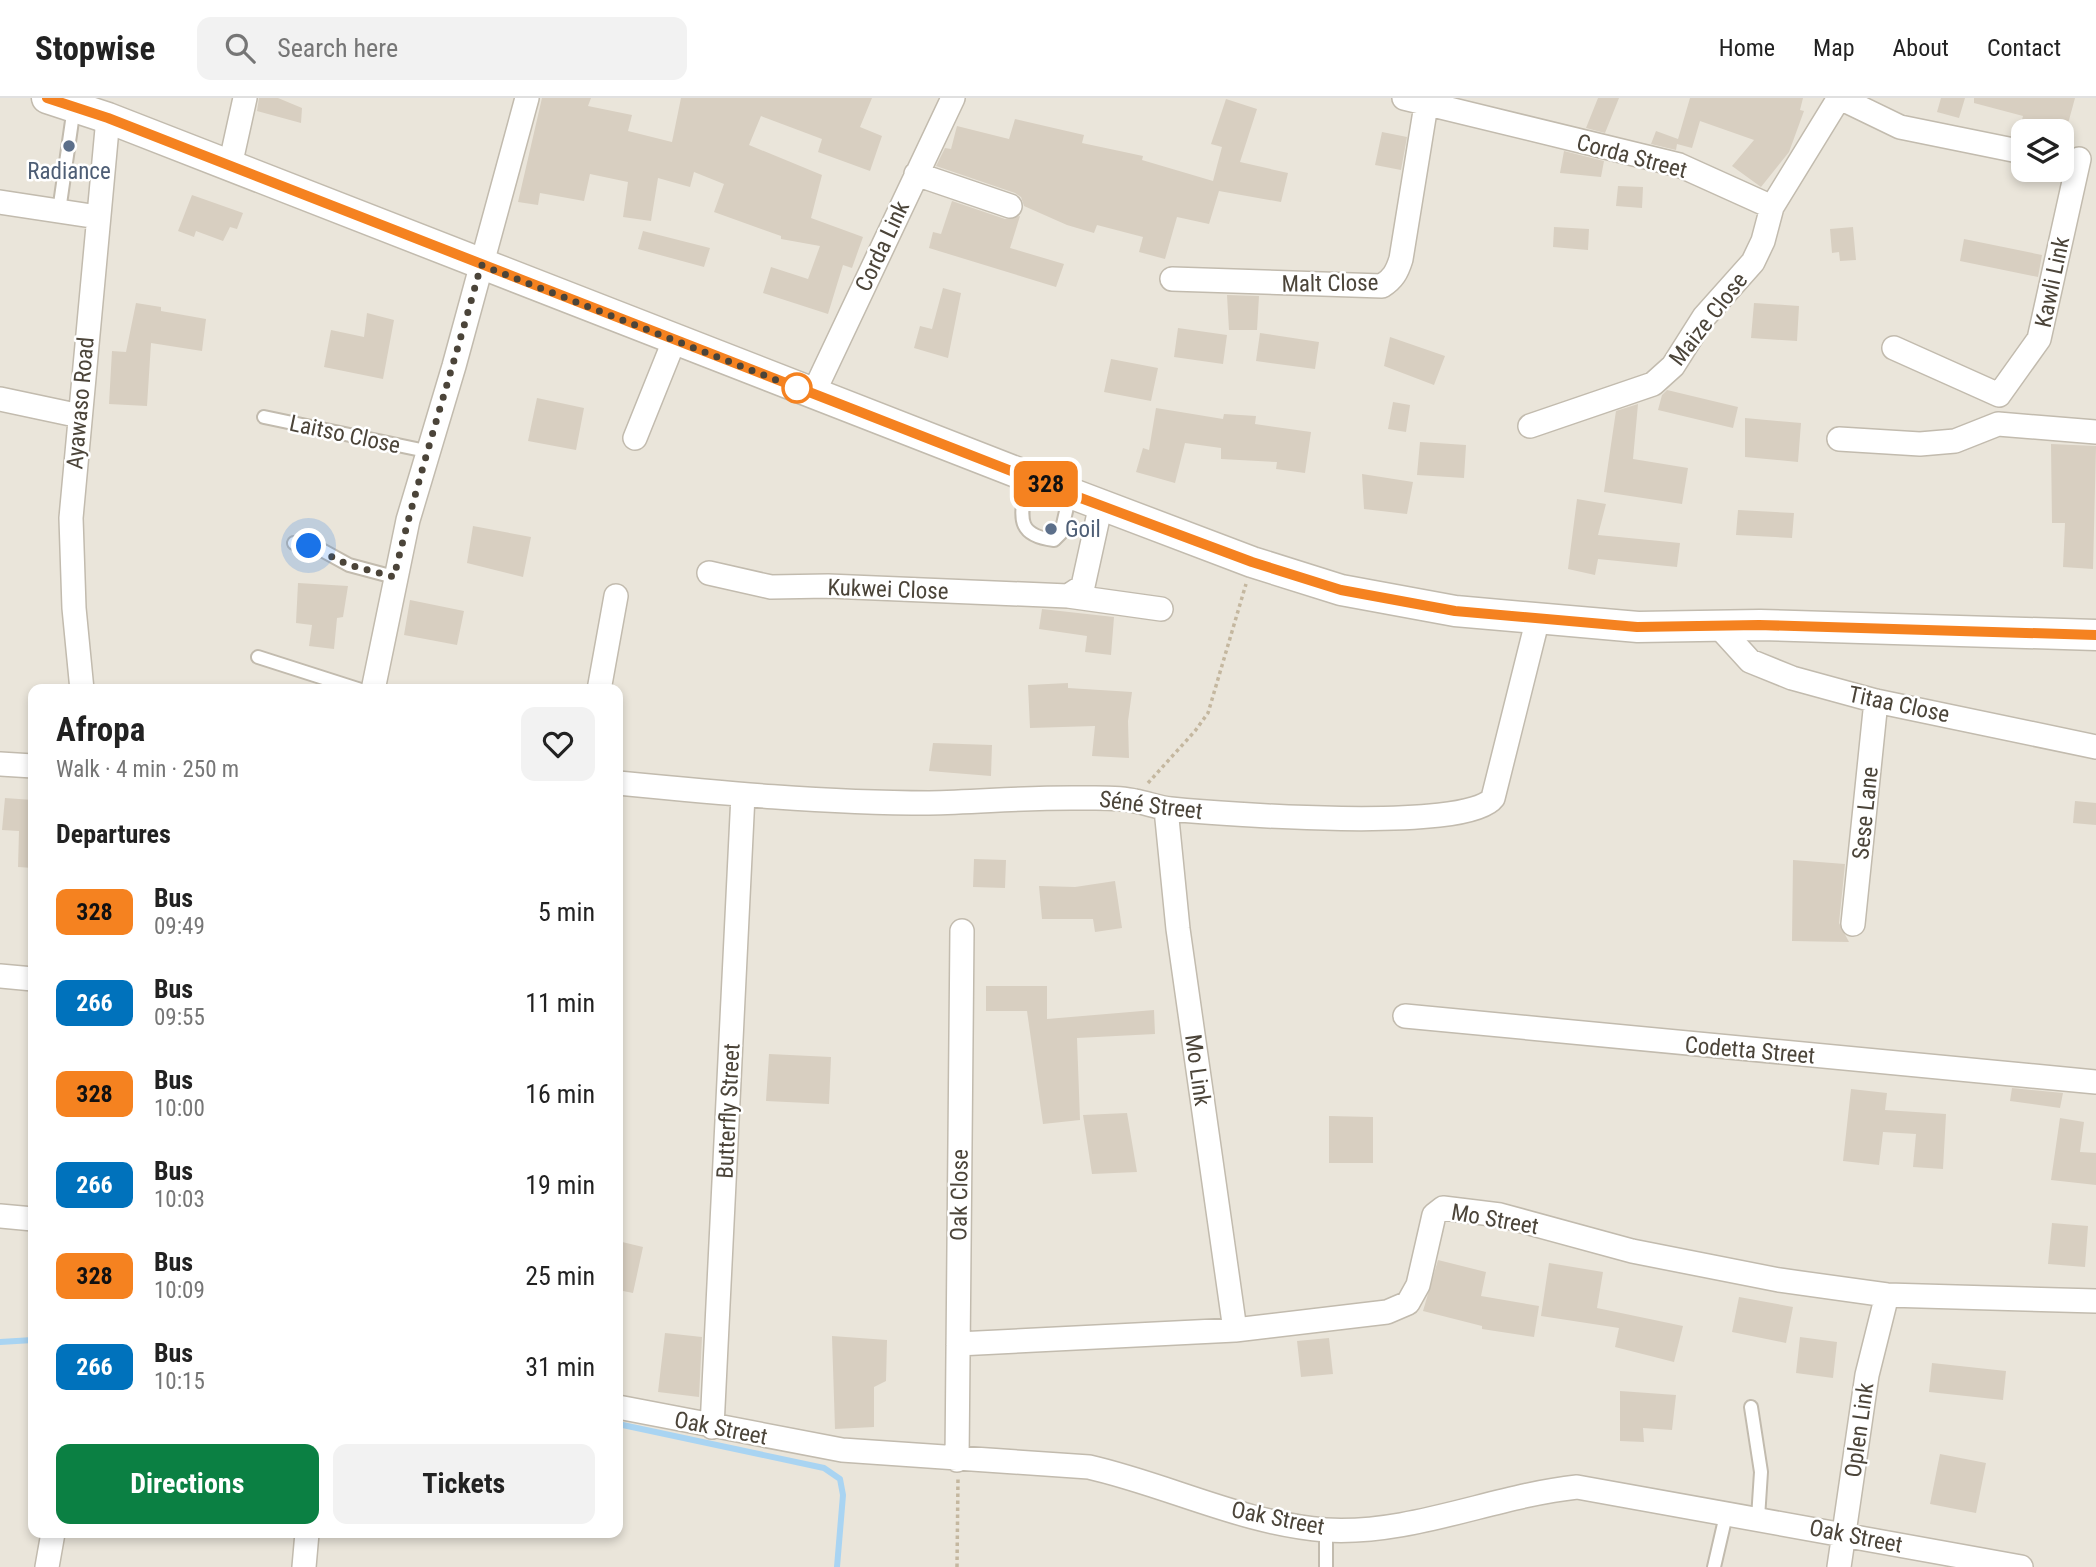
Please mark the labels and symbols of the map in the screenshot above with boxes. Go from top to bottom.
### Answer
street label: Corda Street [1574,129,1690,184]
marker: Radiance [61,138,77,154]
place label: Radiance [27,158,111,185]
street label: Corda Link [850,196,915,296]
street label: Kawli Link [2030,234,2075,330]
street label: Maize Close [1664,267,1753,371]
street label: Malt Close [1281,269,1379,298]
street label: Ayawaso Road [61,336,100,470]
unlabelled marker [782,373,812,403]
street label: Laitso Close [287,410,403,459]
line badge: 328 [1006,461,1086,507]
place label: Goil [1065,516,1101,543]
marker: Goil [1043,521,1059,537]
your location [291,528,326,563]
street label: Kukwei Close [827,574,949,605]
street label: Titaa Close [1846,681,1952,728]
street label: Sese Lane [1847,765,1884,861]
street label: Séné Street [1098,786,1204,825]
street label: Codetta Street [1684,1031,1816,1070]
street label: Mo Link [1179,1033,1216,1108]
street label: Butterfly Street [711,1043,746,1179]
street label: Oak Close [945,1149,974,1241]
street label: Mo Street [1449,1199,1541,1240]
street label: Oplen Link [1839,1380,1880,1479]
street label: Oak Street [672,1406,770,1451]
street label: Oak Street [1229,1496,1327,1541]
street label: Oak Street [1807,1514,1905,1559]

